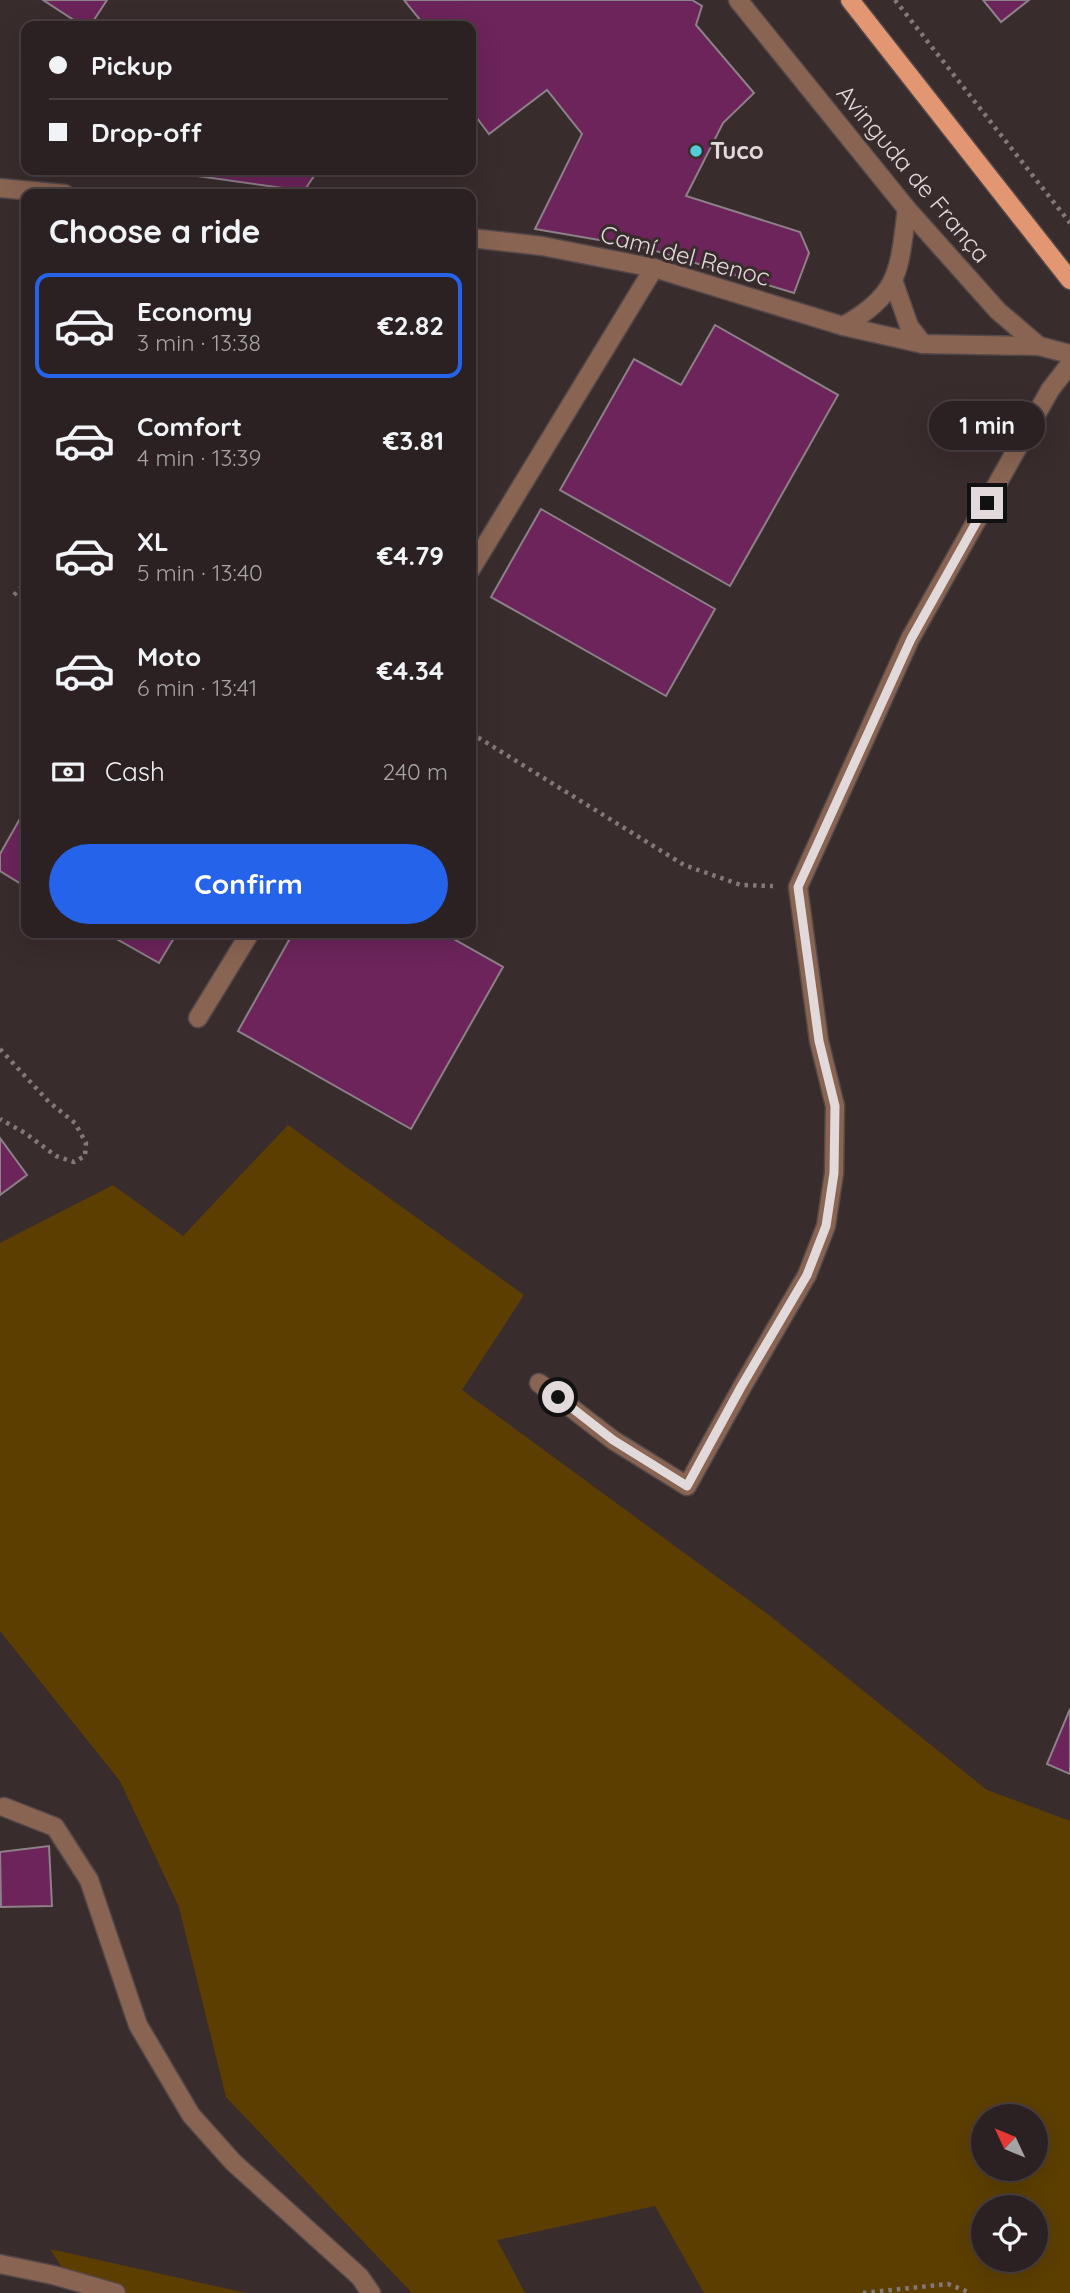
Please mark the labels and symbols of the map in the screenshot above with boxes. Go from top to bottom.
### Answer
street label: Avinguda de França [831,78,997,268]
place label: Tuco [710,135,764,165]
marker: Tuco [688,143,704,159]
street label: Camí del Renoc [597,218,773,292]
callout: 1 min [929,402,1045,450]
route end [971,487,1003,519]
route start [542,1381,574,1413]
north arrow [971,2104,1048,2180]

